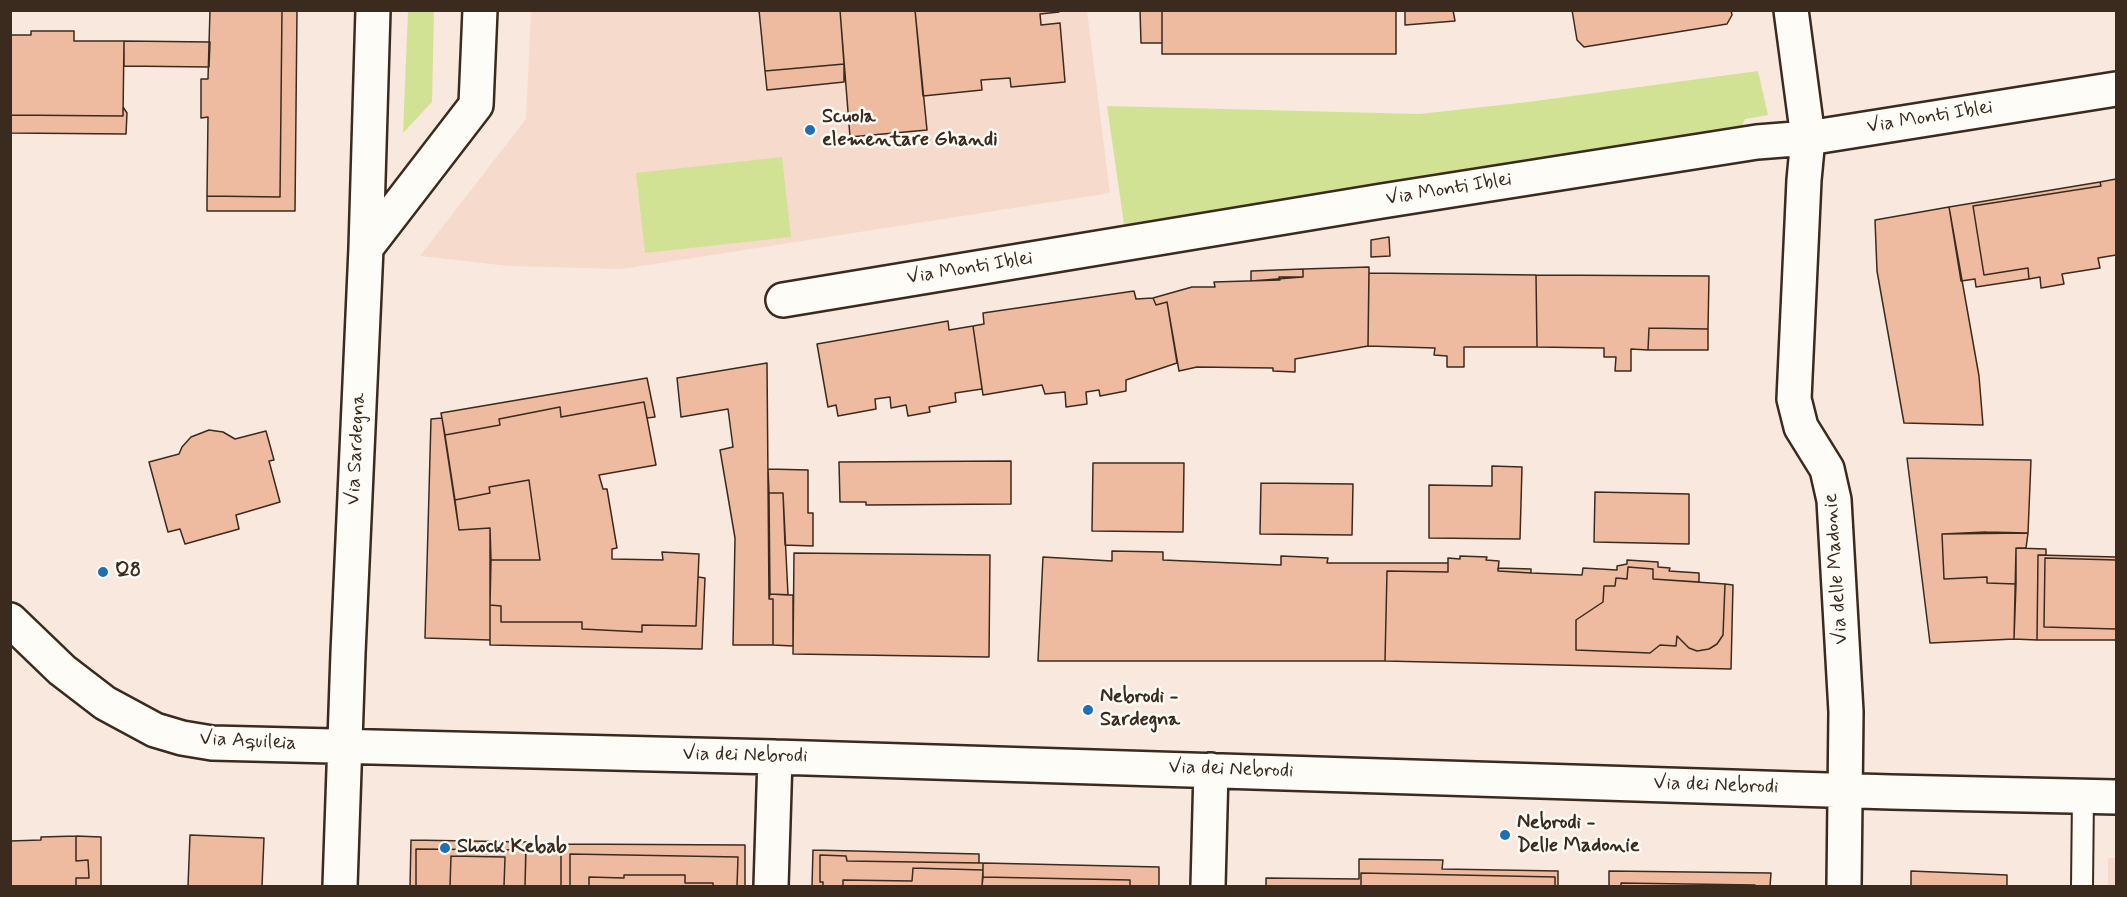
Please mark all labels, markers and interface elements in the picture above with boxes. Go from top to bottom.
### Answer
street label: Via Monti Iblei [1865,96,1995,140]
place label: Scuola elementare Ghandi [822,106,998,153]
marker: Scuola elementare Ghandi [803,123,817,137]
street label: Via Monti Iblei [1384,168,1514,212]
street label: Via Monti Iblei [905,247,1035,291]
street label: Via Sardegna [342,392,372,506]
street label: Via delle Madonie [1820,492,1854,646]
place label: Q8 [115,560,141,584]
marker: Q8 [96,565,110,579]
place label: Nebrodi - Sardegna [1100,686,1180,733]
marker: Nebrodi - Sardegna [1081,703,1095,717]
street label: Via Aquileia [199,727,297,757]
street label: Via dei Nebrodi [682,743,808,769]
street label: Via dei Nebrodi [1168,756,1294,784]
street label: Via dei Nebrodi [1653,772,1779,800]
place label: Nebrodi - Delle Madonie [1517,812,1640,859]
marker: Nebrodi - Delle Madonie [1498,828,1512,842]
place label: Shock Kebab [457,836,567,860]
marker: Shock Kebab [438,841,452,855]

